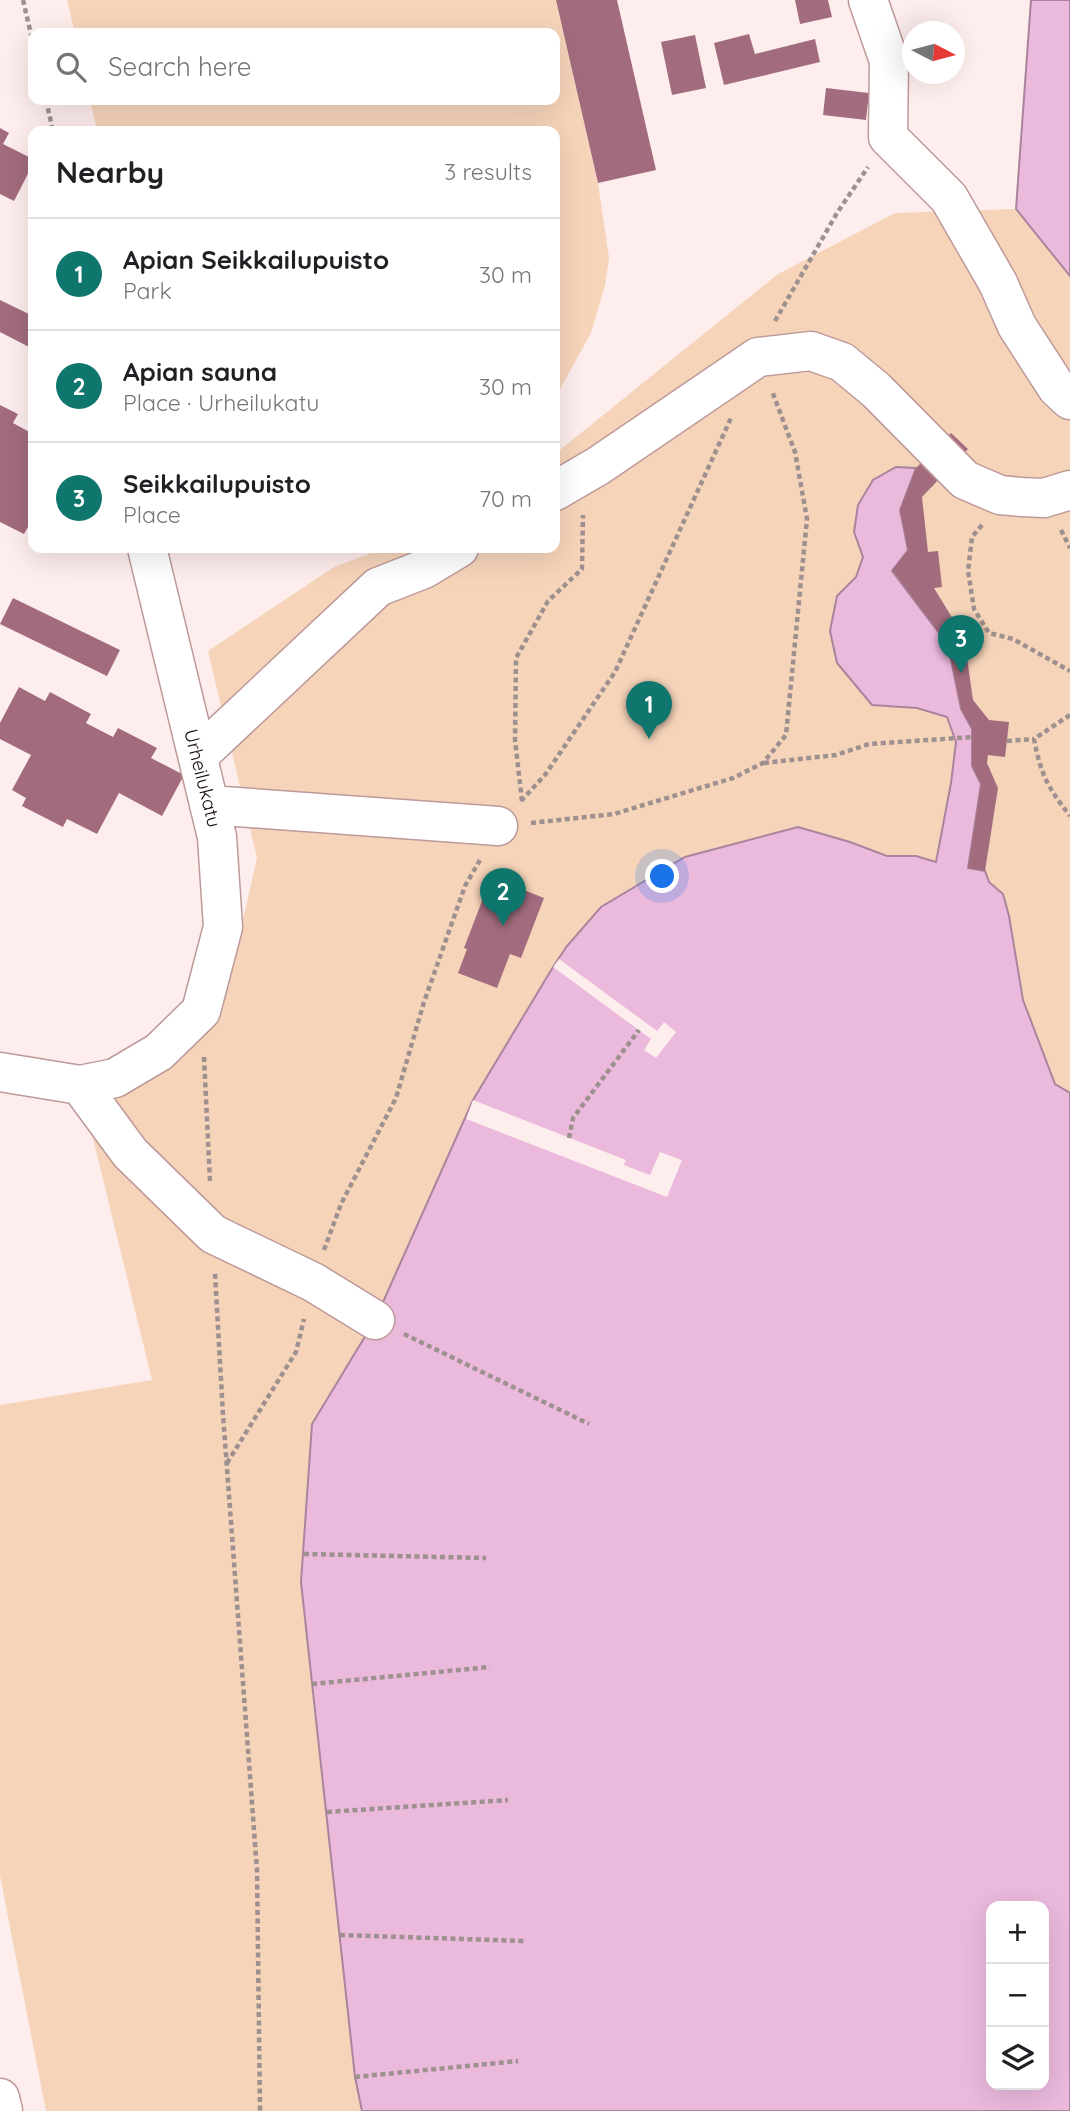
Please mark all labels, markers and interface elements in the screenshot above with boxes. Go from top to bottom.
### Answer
north arrow [902,21,965,84]
search box [28,28,560,105]
icon: search [52,48,90,86]
text: Search here [108,50,252,83]
text: Nearby [56,153,164,191]
text: 3 results [444,157,532,186]
text: Apian Seikkailupuisto [123,243,389,276]
text: 1 [75,260,83,289]
text: 30 m [479,260,532,289]
text: Park [123,276,172,305]
text: Apian sauna [123,355,277,388]
text: 2 [72,372,86,401]
text: 30 m [479,372,532,401]
text: Place · Urheilukatu [123,388,319,417]
text: Seikkailupuisto [123,467,311,500]
text: 3 [73,484,85,513]
text: 70 m [479,484,532,513]
text: Place [123,500,181,529]
pin: 3 [938,615,984,673]
pin: 1 [626,681,672,739]
street label: Urheilukatu [179,726,227,830]
your location [645,859,679,893]
pin: 2 [480,868,526,926]
map controls [986,1901,1049,2090]
button: + [986,1901,1049,1964]
button: − [986,1964,1049,2027]
button: layers [986,2027,1049,2090]

